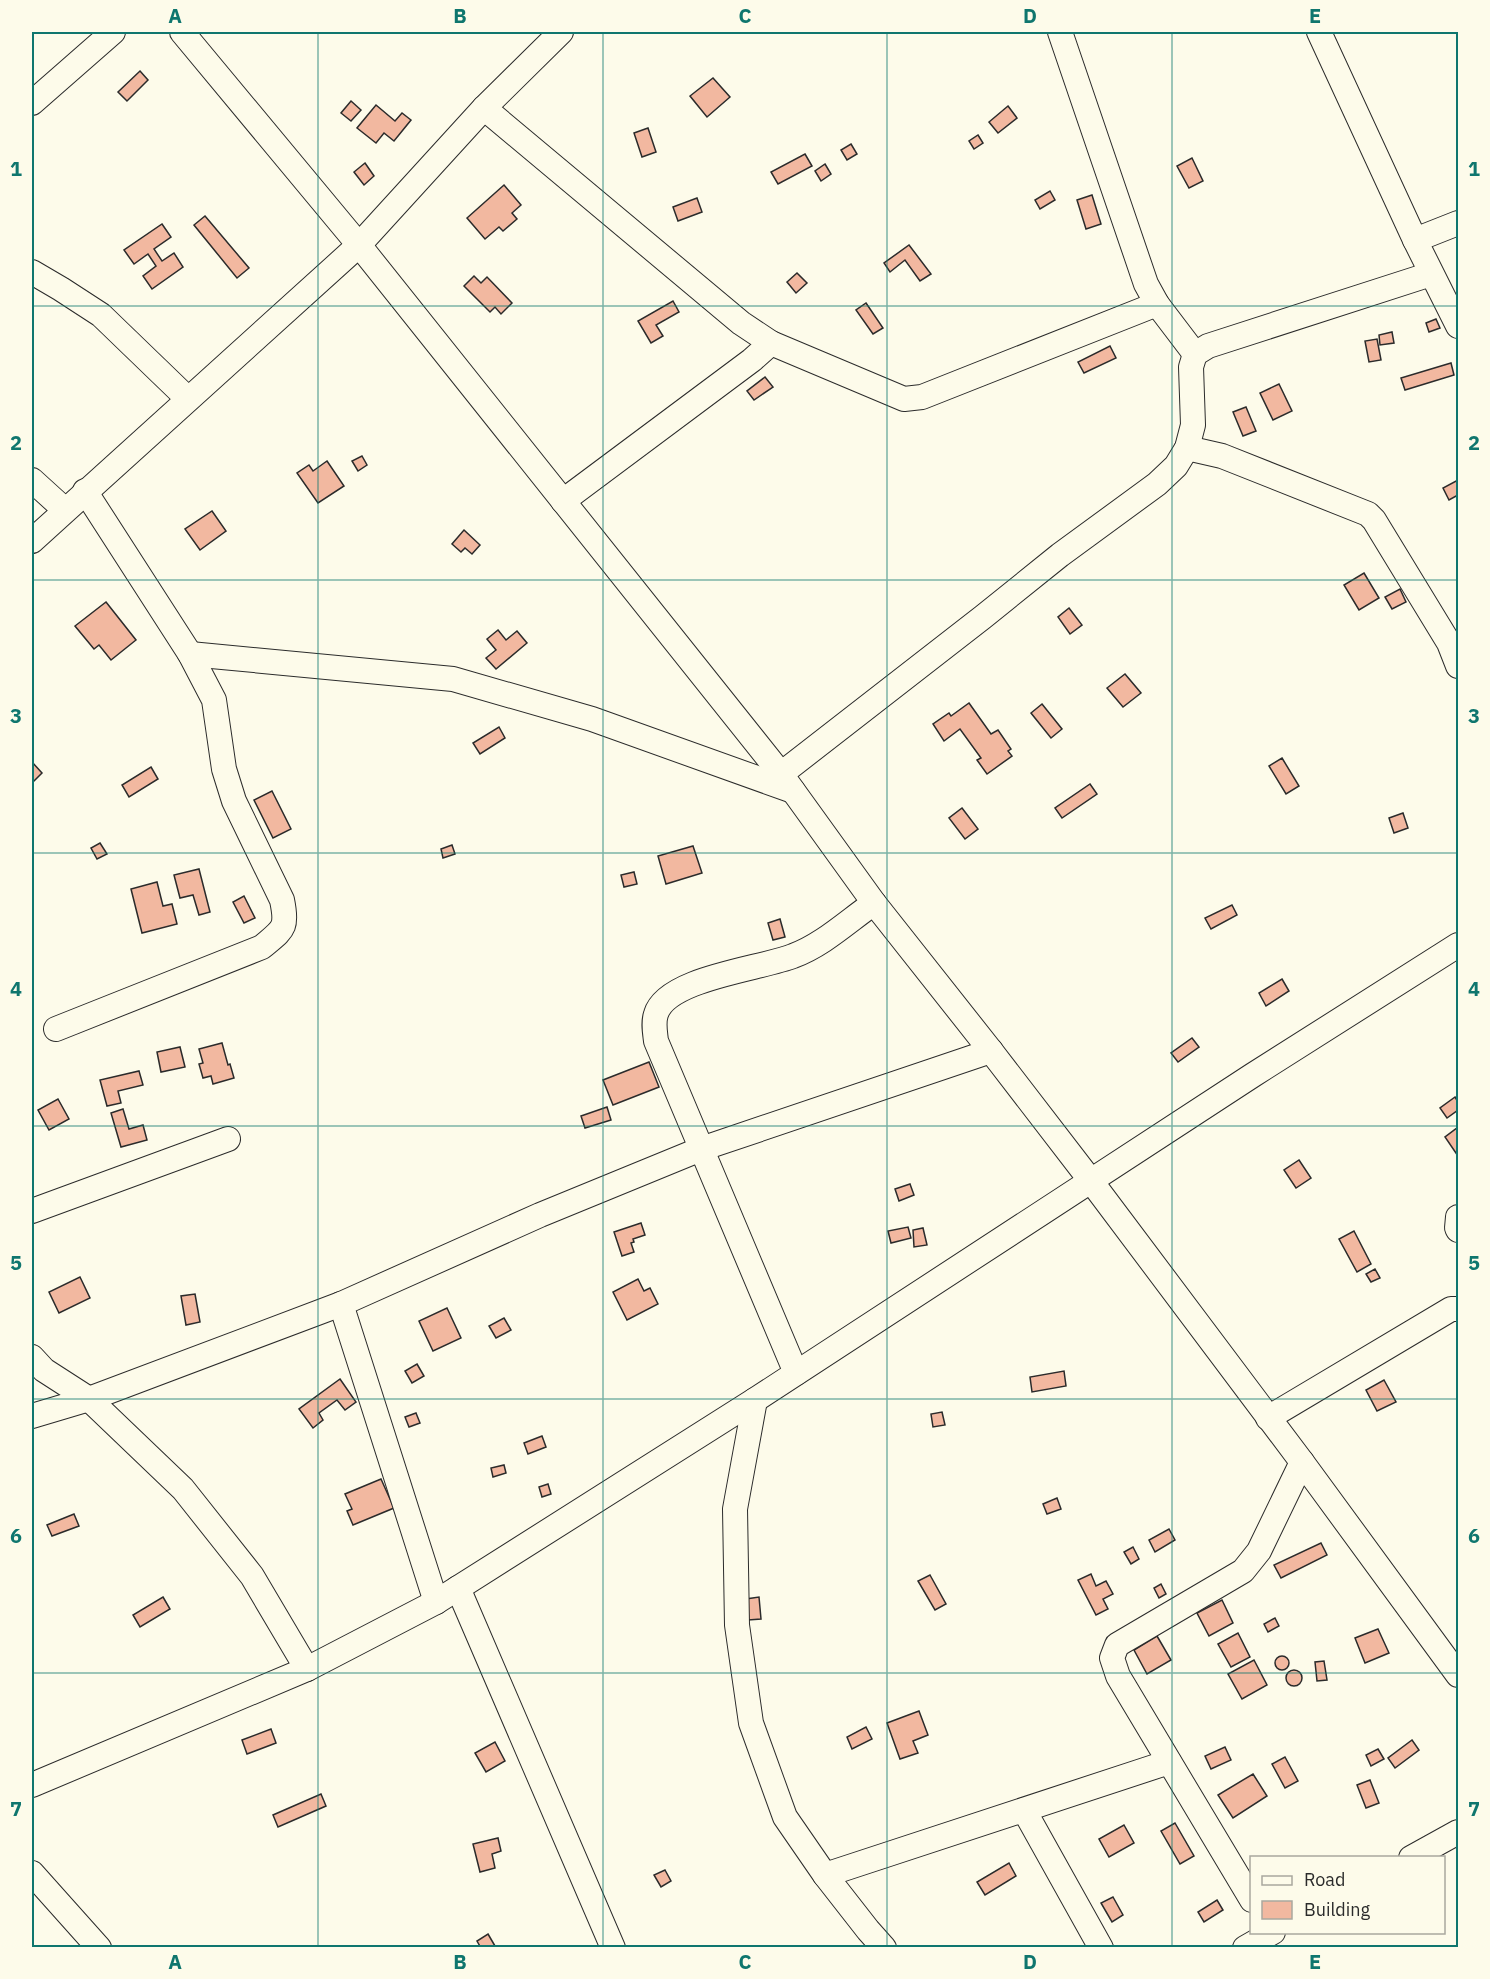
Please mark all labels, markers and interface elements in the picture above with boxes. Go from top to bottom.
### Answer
text: A [168,2,182,29]
text: B [453,2,467,29]
text: C [738,2,752,29]
text: D [1023,2,1037,29]
text: E [1309,2,1321,29]
text: 1 [10,155,22,182]
text: 1 [1468,155,1480,182]
text: 2 [10,429,22,456]
text: 2 [1468,429,1480,456]
text: 3 [10,702,22,729]
text: 3 [1468,702,1480,729]
text: 4 [10,975,22,1002]
text: 4 [1468,975,1480,1002]
text: 5 [10,1249,22,1276]
text: 5 [1468,1249,1480,1276]
text: 6 [10,1522,22,1549]
text: 6 [1468,1522,1480,1549]
text: 7 [10,1795,22,1822]
text: 7 [1468,1795,1480,1822]
legend [1250,1856,1445,1934]
text: Road [1304,1868,1345,1891]
text: Building [1304,1898,1371,1921]
text: A [168,1948,182,1975]
text: B [453,1948,467,1975]
text: C [738,1948,752,1975]
text: D [1023,1948,1037,1975]
text: E [1309,1948,1321,1975]

